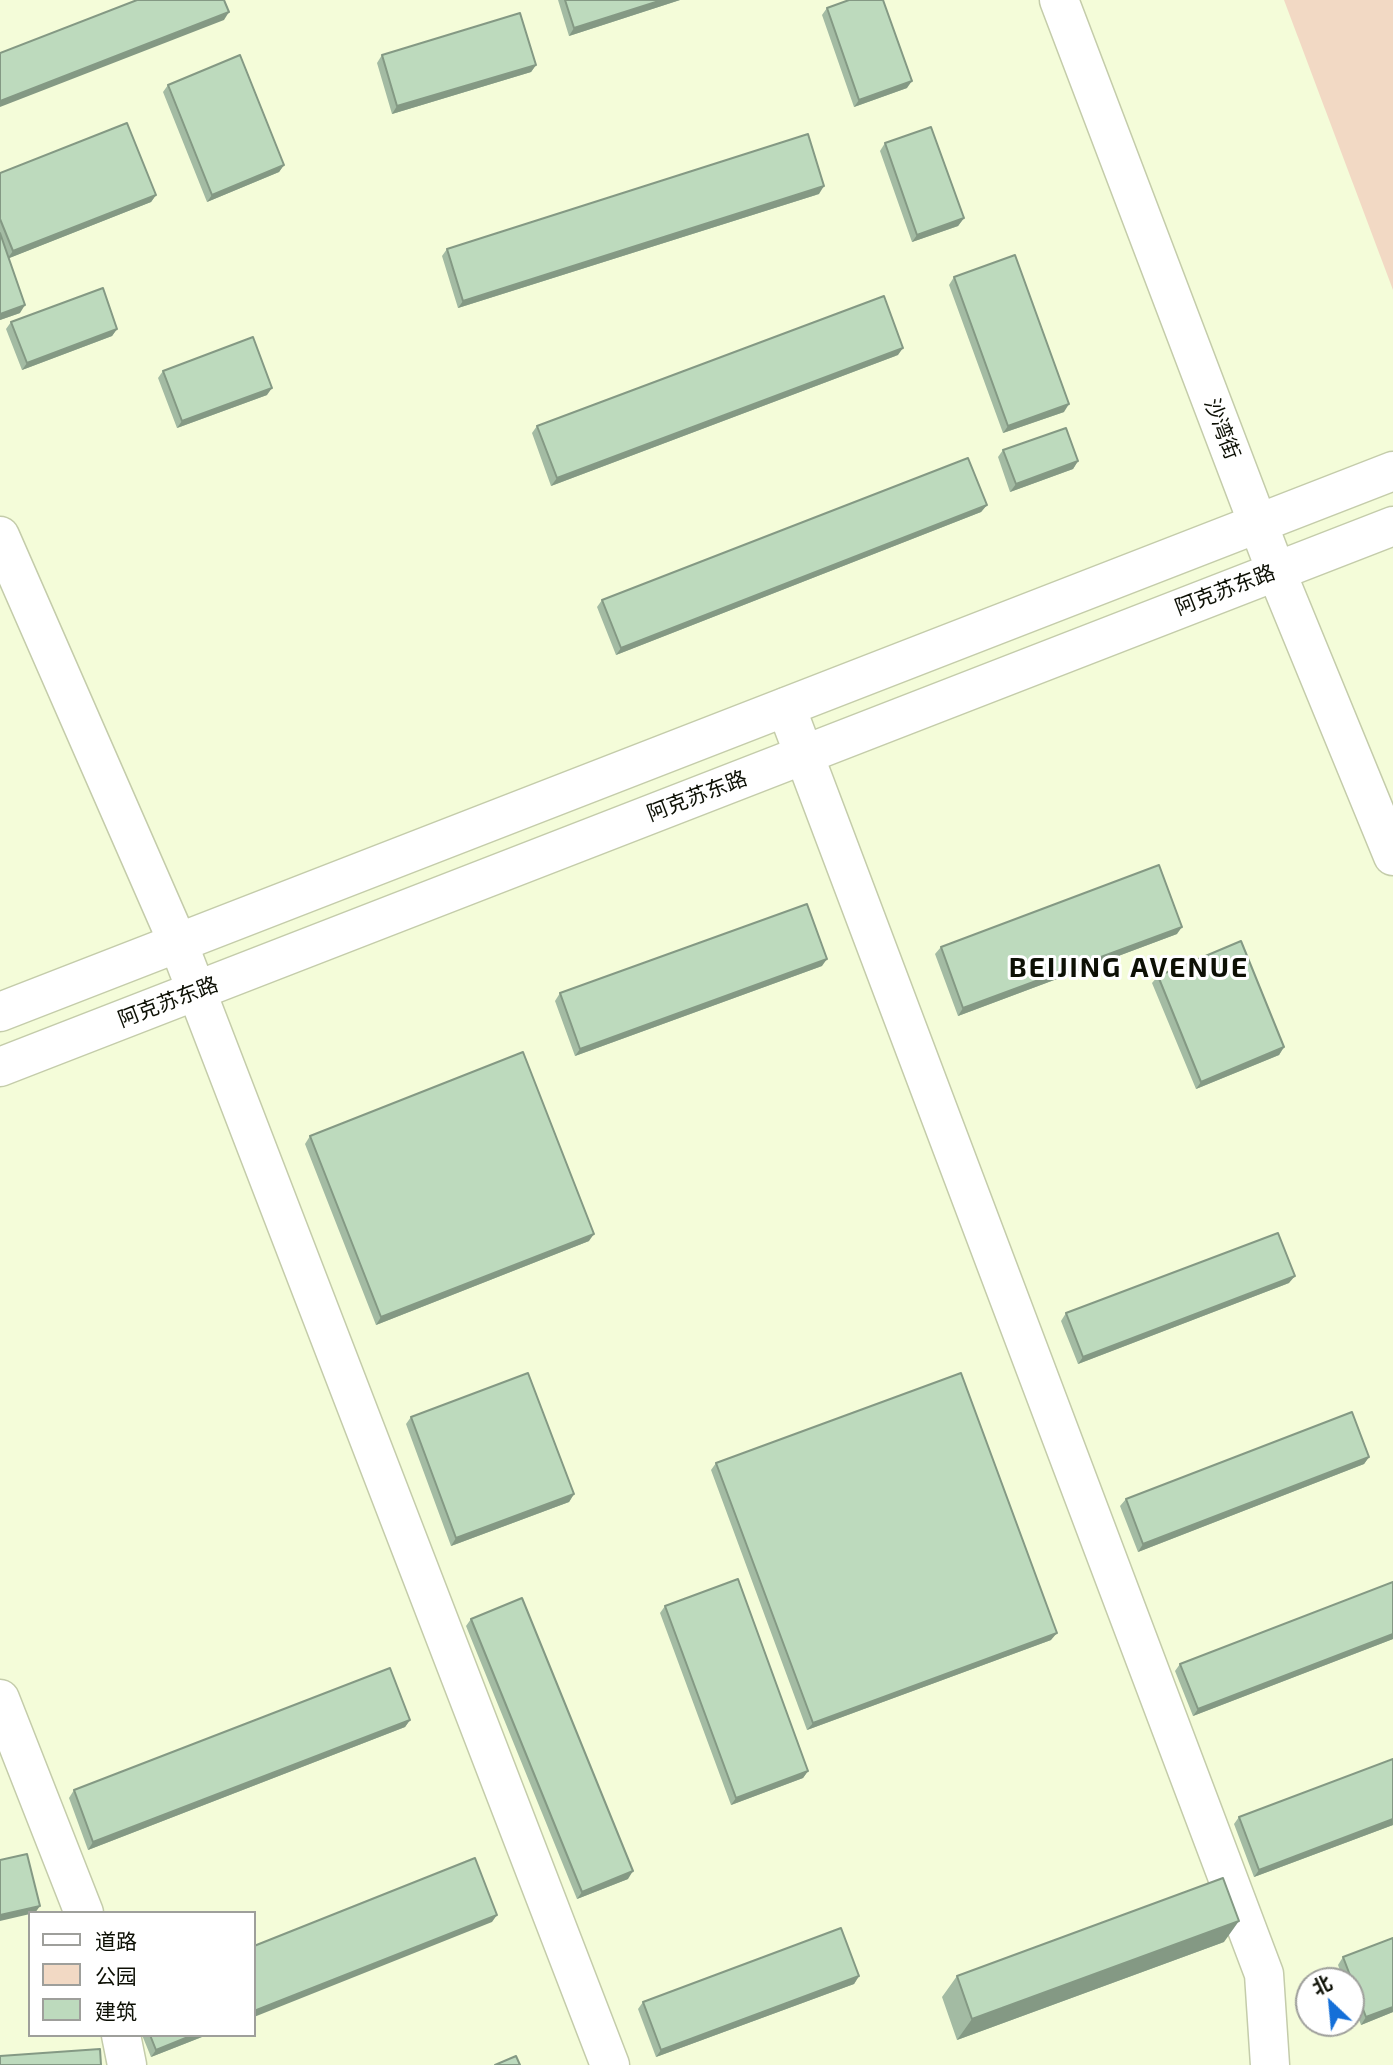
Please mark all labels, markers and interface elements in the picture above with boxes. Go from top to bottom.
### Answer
street label: 沙湾街 [1199,395,1245,463]
street label: 阿克苏东路 [1171,559,1279,621]
street label: 阿克苏东路 [643,765,751,827]
district label: BEIJING AVENUE [1011,951,1247,985]
street label: 阿克苏东路 [114,971,222,1033]
legend [28,1911,256,2037]
text: 道路 [95,1928,137,1953]
text: 公园 [95,1963,137,1988]
north arrow [1295,1967,1365,2037]
text: 北 [1308,1970,1335,1999]
text: 建筑 [95,1998,137,2023]

